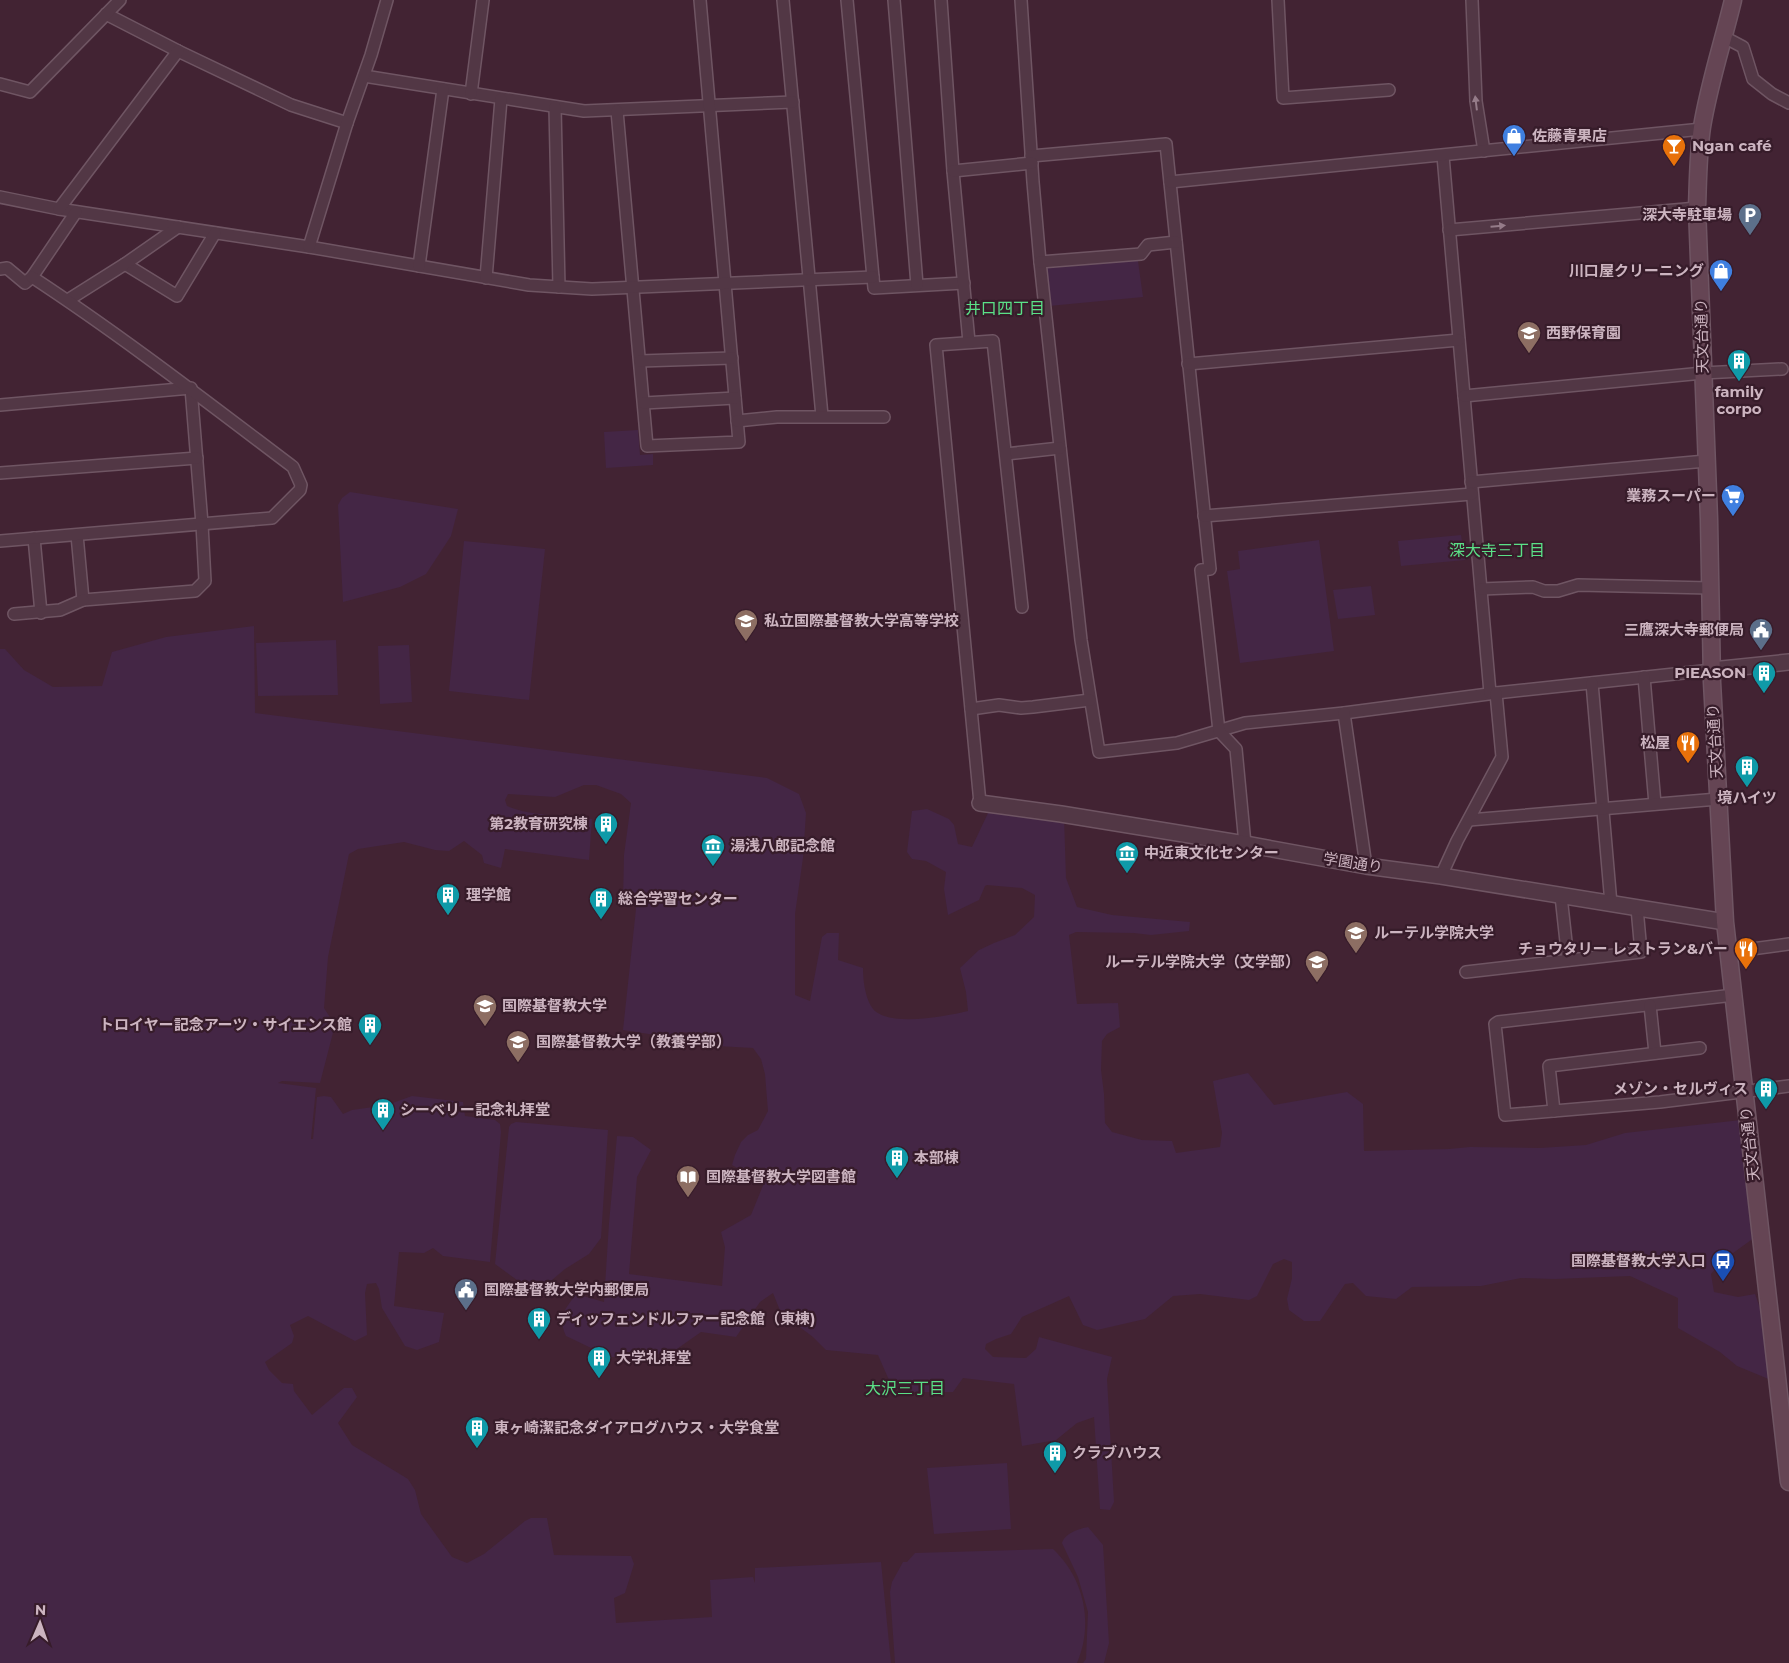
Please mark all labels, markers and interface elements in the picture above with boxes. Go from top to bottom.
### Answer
one-way arrow [1472,95,1480,111]
shop icon: 佐藤青果店 [1501,123,1527,157]
place label: 佐藤青果店 [1532,126,1607,145]
bar icon: Ngan café [1661,133,1687,167]
place label: Ngan café [1692,136,1772,155]
parking icon: 深大寺駐車場 [1737,202,1763,236]
place label: 深大寺駐車場 [1642,205,1732,224]
one-way arrow [1490,222,1506,230]
shop icon: 川口屋クリーニング [1708,258,1734,292]
place label: 川口屋クリーニング [1569,261,1704,280]
street label: 天文台通り [1691,298,1712,374]
district label: 井口四丁目 [965,299,1045,318]
school or university icon: 西野保育園 [1516,320,1542,354]
place label: 西野保育園 [1546,323,1621,342]
building icon: family corpo [1726,348,1752,382]
place label: family corpo [1715,382,1764,418]
supermarket icon: 業務スーパー [1720,483,1746,517]
place label: 業務スーパー [1626,486,1716,505]
district label: 深大寺三丁目 [1449,541,1545,560]
school or university icon: 私立国際基督教大学高等学校 [733,608,759,642]
place label: 私立国際基督教大学高等学校 [764,611,959,630]
public building icon: 三鷹深大寺郵便局 [1748,617,1774,651]
place label: 三鷹深大寺郵便局 [1624,620,1744,639]
building icon: PIEASON [1751,660,1777,694]
place label: PIEASON [1674,663,1746,682]
street label: 天文台通り [1703,703,1726,779]
restaurant icon: 松屋 [1675,730,1701,764]
place label: 松屋 [1640,733,1670,752]
building icon: 境ハイツ [1734,754,1760,788]
place label: 境ハイツ [1717,788,1777,807]
building icon: 第2教育研究棟 [593,811,619,845]
place label: 第2教育研究棟 [489,814,588,833]
museum icon: 湯浅八郎記念館 [700,833,726,867]
place label: 湯浅八郎記念館 [730,836,835,855]
museum icon: 中近東文化センター [1114,840,1140,874]
place label: 中近東文化センター [1144,843,1279,862]
street label: 学園通り [1322,848,1384,877]
building icon: 理学館 [435,882,461,916]
place label: 理学館 [466,885,511,904]
building icon: 総合学習センター [588,886,614,920]
place label: 総合学習センター [618,889,738,908]
school or university icon: ルーテル学院大学 [1343,920,1369,954]
place label: ルーテル学院大学 [1374,923,1494,942]
restaurant icon: チョウタリー レストラン&バー [1733,936,1759,970]
place label: チョウタリー レストラン&バー [1518,939,1728,958]
school or university icon: ルーテル学院大学（文学部） [1304,949,1330,983]
place label: ルーテル学院大学（文学部） [1105,952,1300,971]
school or university icon: 国際基督教大学 [472,993,498,1027]
place label: 国際基督教大学 [502,996,607,1015]
building icon: トロイヤー記念アーツ・サイエンス館 [357,1012,383,1046]
place label: トロイヤー記念アーツ・サイエンス館 [99,1015,352,1034]
school or university icon: 国際基督教大学（教養学部） [505,1029,531,1063]
place label: 国際基督教大学（教養学部） [536,1032,731,1051]
building icon: メゾン・セルヴィス [1753,1076,1779,1110]
place label: メゾン・セルヴィス [1613,1079,1748,1098]
building icon: シーベリー記念礼拝堂 [370,1097,396,1131]
place label: シーベリー記念礼拝堂 [400,1100,550,1119]
street label: 天文台通り [1736,1106,1763,1182]
building icon: 本部棟 [884,1145,910,1179]
place label: 本部棟 [914,1148,959,1167]
library icon: 国際基督教大学図書館 [675,1164,701,1198]
place label: 国際基督教大学図書館 [706,1167,856,1186]
bus stop icon: 国際基督教大学入口 [1710,1248,1736,1282]
place label: 国際基督教大学入口 [1571,1251,1706,1270]
public building icon: 国際基督教大学内郵便局 [453,1277,479,1311]
place label: 国際基督教大学内郵便局 [484,1280,649,1299]
building icon: ディッフェンドルファー記念館（東棟) [526,1306,552,1340]
place label: ディッフェンドルファー記念館（東棟) [556,1309,815,1328]
building icon: 大学礼拝堂 [586,1345,612,1379]
place label: 大学礼拝堂 [616,1348,691,1367]
district label: 大沢三丁目 [865,1379,945,1398]
building icon: 東ヶ崎潔記念ダイアログハウス・大学食堂 [464,1415,490,1449]
place label: 東ヶ崎潔記念ダイアログハウス・大学食堂 [494,1418,779,1437]
building icon: クラブハウス [1042,1440,1068,1474]
place label: クラブハウス [1072,1443,1162,1462]
north arrow [15,1598,65,1648]
text: N [34,1601,46,1619]

